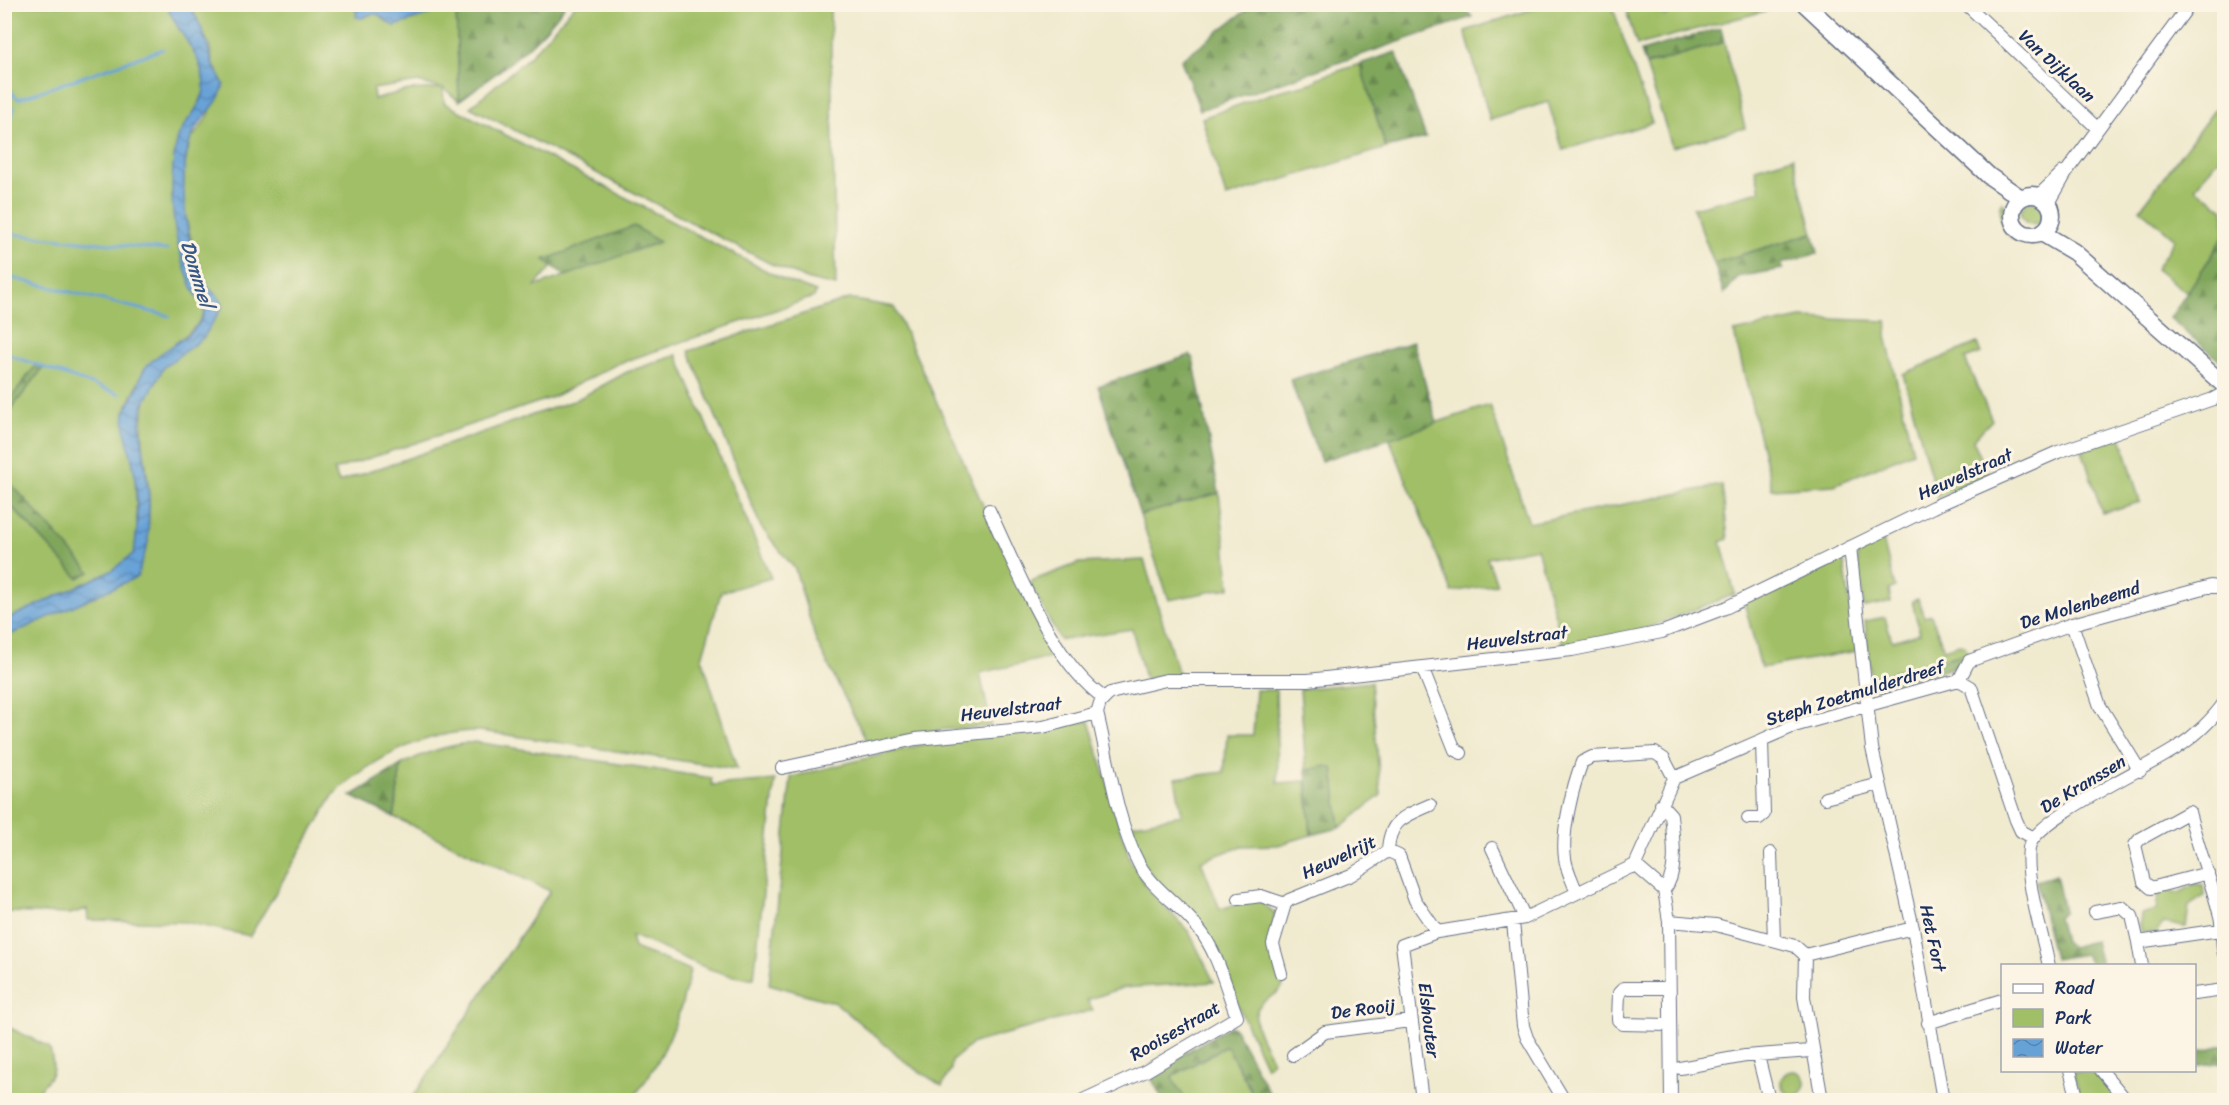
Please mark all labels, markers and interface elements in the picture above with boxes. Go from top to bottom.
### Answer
street label: Van Dijklaan [2011,21,2104,111]
water label: Dommel [170,236,225,316]
street label: Heuvelstraat [1912,438,2019,509]
street label: De Molenbeemd [2016,571,2145,638]
street label: Heuvelstraat [1465,616,1570,660]
street label: Steph Zoetmulderdreef [1762,650,1950,735]
street label: Heuvelstraat [959,687,1064,731]
street label: De Kranssen [2034,745,2133,822]
street label: Heuvelrijt [1296,826,1382,888]
street label: Het Fort [1910,901,1956,975]
legend [2001,964,2196,1072]
text: Road [2055,972,2095,1004]
street label: Elshouter [1409,981,1450,1061]
street label: De Rooij [1329,989,1397,1029]
street label: Rooisestraat [1123,992,1227,1070]
text: Park [2055,1002,2092,1034]
text: Water [2055,1032,2104,1064]

